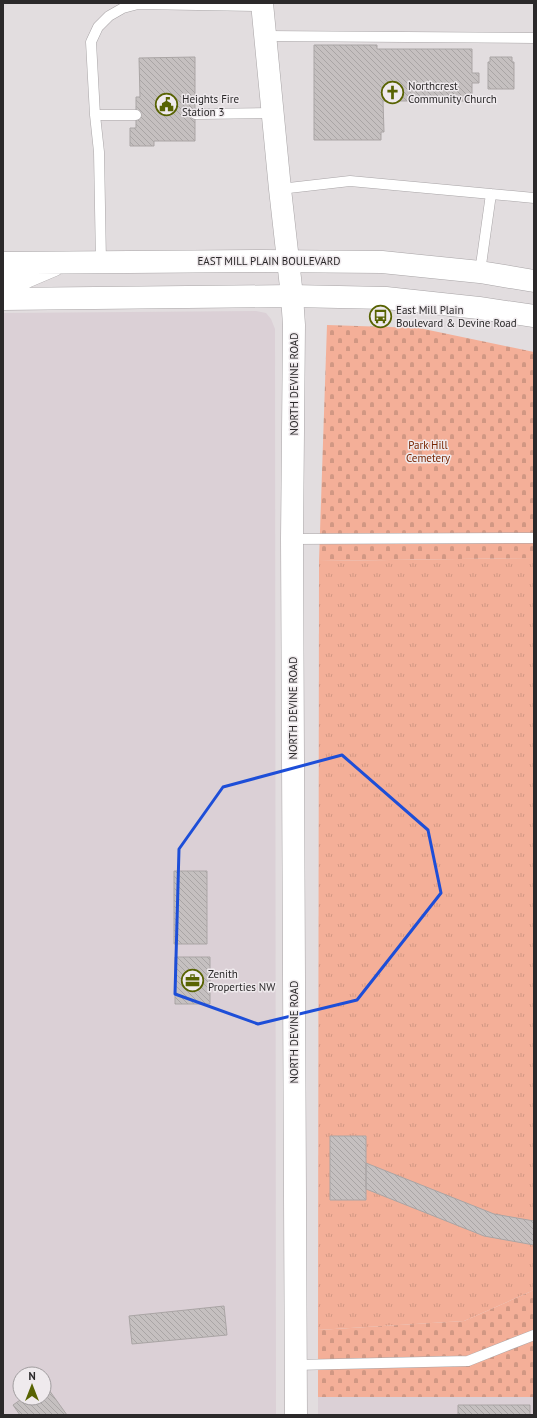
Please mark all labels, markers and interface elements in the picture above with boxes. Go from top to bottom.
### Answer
church icon: Northcrest Community Church [380,79,406,105]
place label: Northcrest Community Church [408,79,497,106]
public building icon: Heights Fire Station 3 [153,92,179,118]
place label: Heights Fire Station 3 [182,92,240,119]
street label: EAST MILL PLAIN BOULEVARD [197,254,341,268]
bus stop icon: East Mill Plain Boulevard & Devine Road [367,303,393,329]
place label: East Mill Plain Boulevard & Devine Road [396,303,517,330]
street label: NORTH DEVINE ROAD [287,333,301,435]
park label: Park Hill Cemetery [406,438,451,465]
street label: NORTH DEVINE ROAD [286,657,300,759]
office icon: Zenith Properties NW [179,967,205,993]
place label: Zenith Properties NW [208,967,276,994]
street label: NORTH DEVINE ROAD [287,981,301,1083]
north arrow [12,1366,52,1406]
text: N [28,1369,36,1383]

